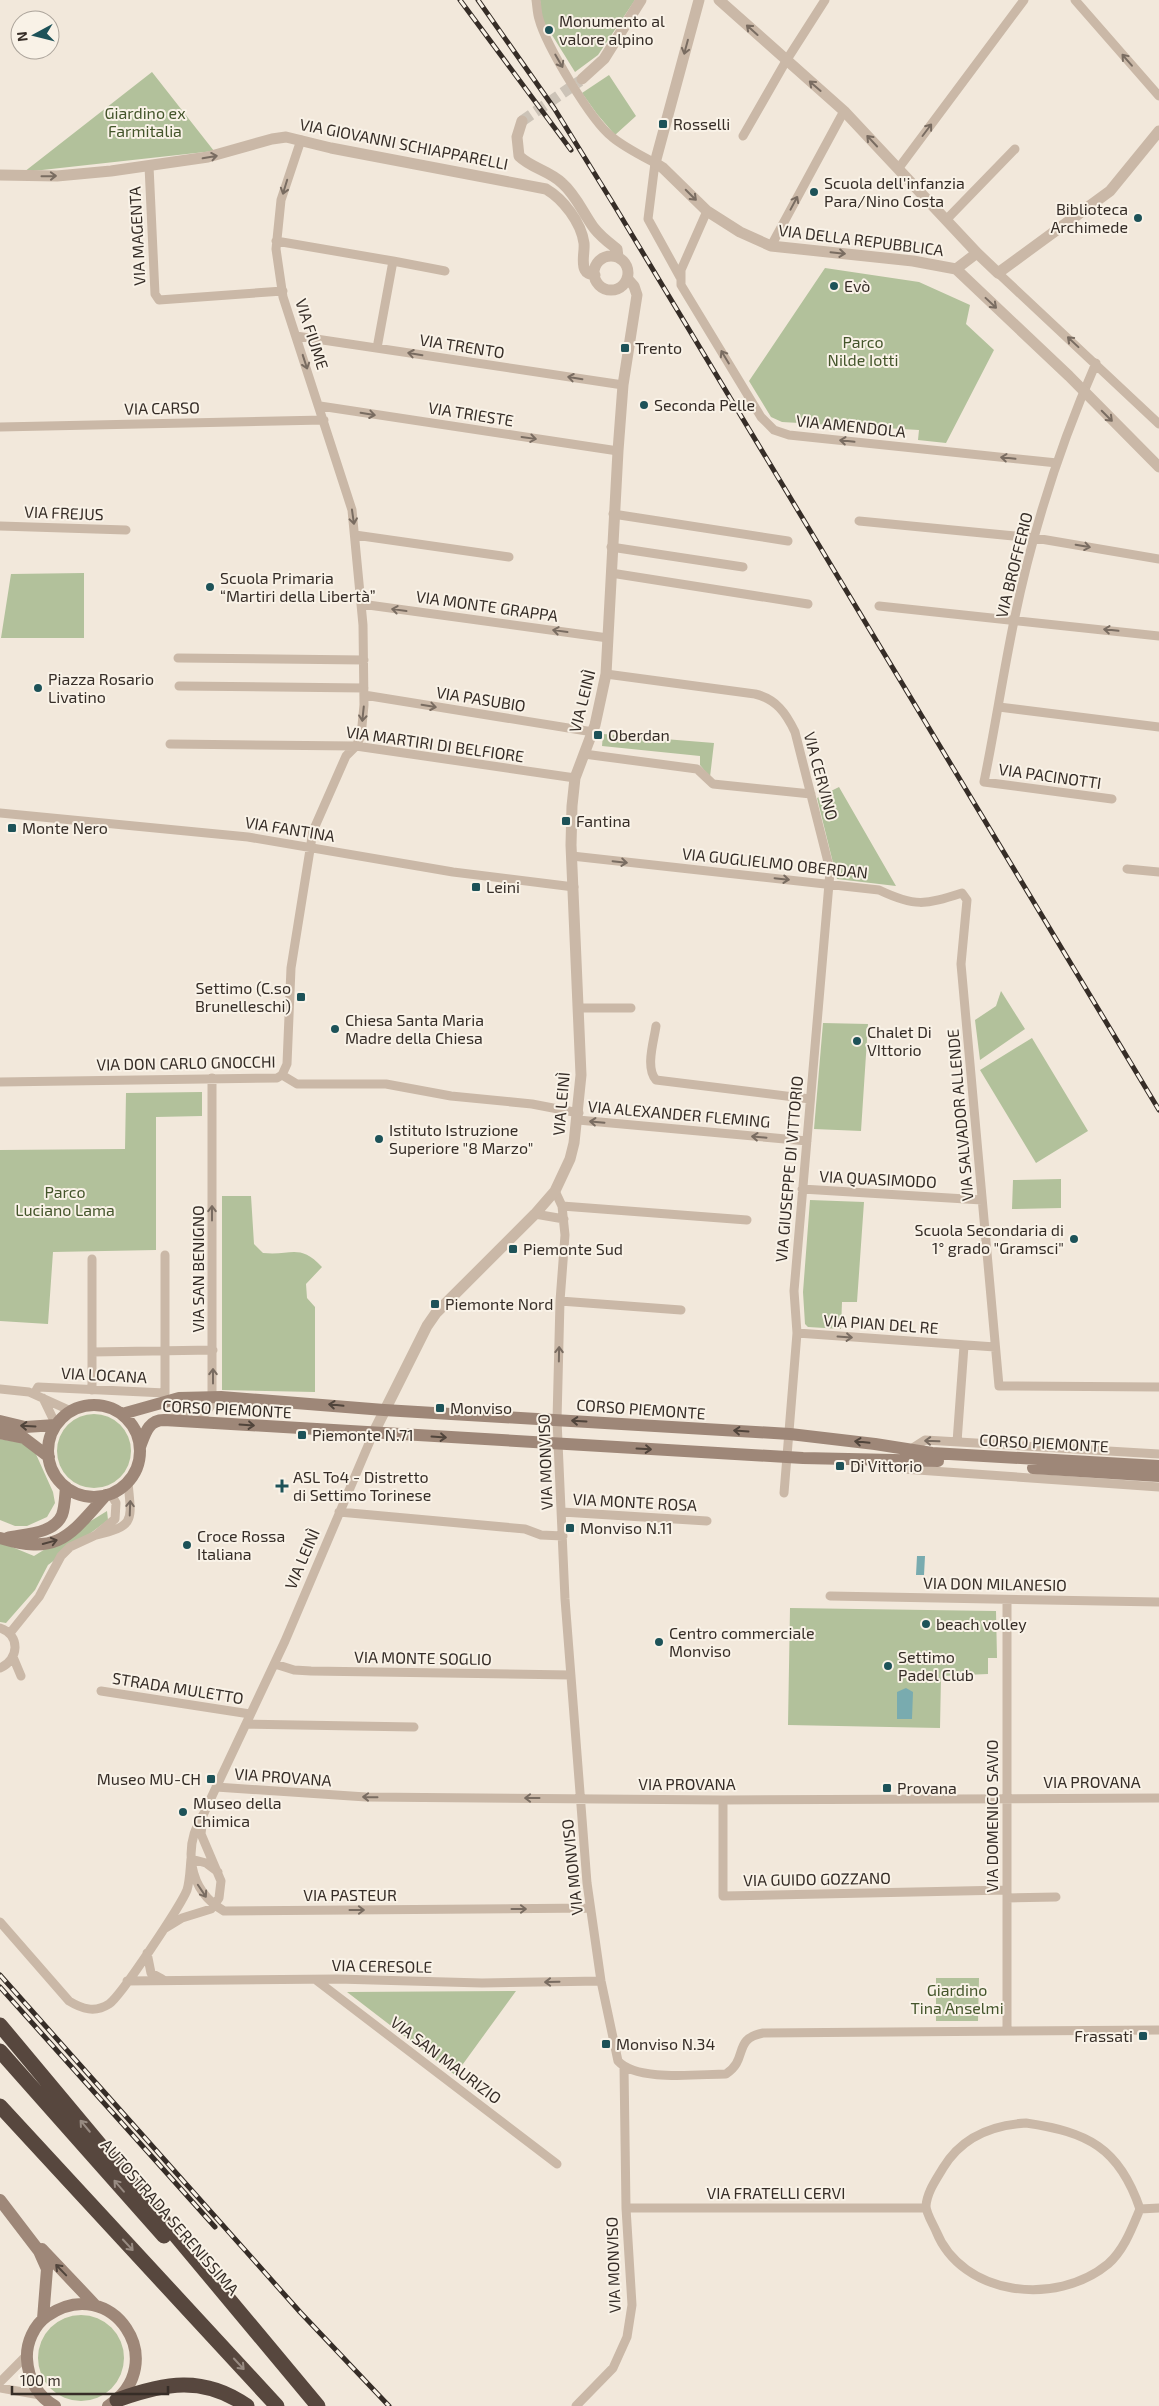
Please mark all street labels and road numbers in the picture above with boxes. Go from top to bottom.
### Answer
street label: VIA GIOVANNI SCHIAPPARELLI [298,114,510,173]
street label: VIA MAGENTA [124,186,149,286]
street label: VIA DELLA REPUBBLICA [777,220,945,259]
street label: VIA FIUME [292,296,333,372]
street label: VIA TRENTO [418,329,506,362]
street label: VIA CARSO [124,397,200,418]
street label: VIA TRIESTE [427,397,515,430]
street label: VIA AMENDOLA [795,410,907,441]
street label: VIA FREJUS [24,502,104,523]
street label: VIA BROFFERIO [991,510,1036,620]
street label: VIA MONTE GRAPPA [415,586,559,625]
street label: VIA LEINÌ [565,668,598,734]
street label: VIA PASUBIO [435,682,527,715]
street label: VIA MARTIRI DI BELFIORE [345,722,525,765]
street label: VIA CERVINO [801,730,842,822]
street label: VIA PACINOTTI [997,759,1103,792]
street label: VIA FANTINA [244,812,336,845]
street label: VIA GUGLIELMO OBERDAN [681,843,869,882]
street label: VIA SALVADOR ALLENDE [943,1028,976,1202]
street label: VIA DON CARLO GNOCCHI [96,1051,276,1074]
street label: VIA LEINÌ [548,1071,573,1137]
street label: VIA GIUSEPPE DI VITTORIO [771,1075,806,1263]
street label: VIA ALEXANDER FLEMING [587,1096,771,1131]
street label: VIA QUASIMODO [819,1166,937,1192]
street label: VIA SAN BENIGNO [188,1205,207,1333]
street label: VIA PIAN DEL RE [823,1310,939,1337]
street label: VIA LOCANA [61,1363,148,1386]
street label: CORSO PIEMONTE [576,1395,706,1423]
street label: CORSO PIEMONTE [162,1396,292,1421]
street label: VIA MONVISO [533,1413,556,1511]
street label: CORSO PIEMONTE [979,1430,1109,1455]
street label: VIA MONTE ROSA [572,1489,698,1514]
street label: VIA LEINÌ [280,1526,323,1592]
street label: VIA DON MILANESIO [923,1573,1067,1594]
street label: VIA MONTE SOGLIO [354,1647,492,1668]
street label: STRADA MULETTO [111,1668,245,1707]
street label: VIA DOMENICO SAVIO [982,1739,1001,1893]
street label: VIA PROVANA [234,1764,332,1789]
street label: VIA PROVANA [1043,1772,1141,1791]
street label: VIA PROVANA [638,1774,736,1793]
street label: VIA MONVISO [557,1818,586,1916]
street label: VIA GUIDO GOZZANO [743,1868,891,1889]
street label: VIA PASTEUR [303,1885,397,1904]
street label: VIA CERESOLE [331,1955,433,1976]
street label: VIA SAN MAURIZIO [387,2012,505,2107]
street label: AUTOSTRADA SERENISSIMA [97,2135,243,2299]
street label: VIA FRATELLI CERVI [707,2183,845,2202]
street label: VIA MONVISO [601,2216,624,2314]

